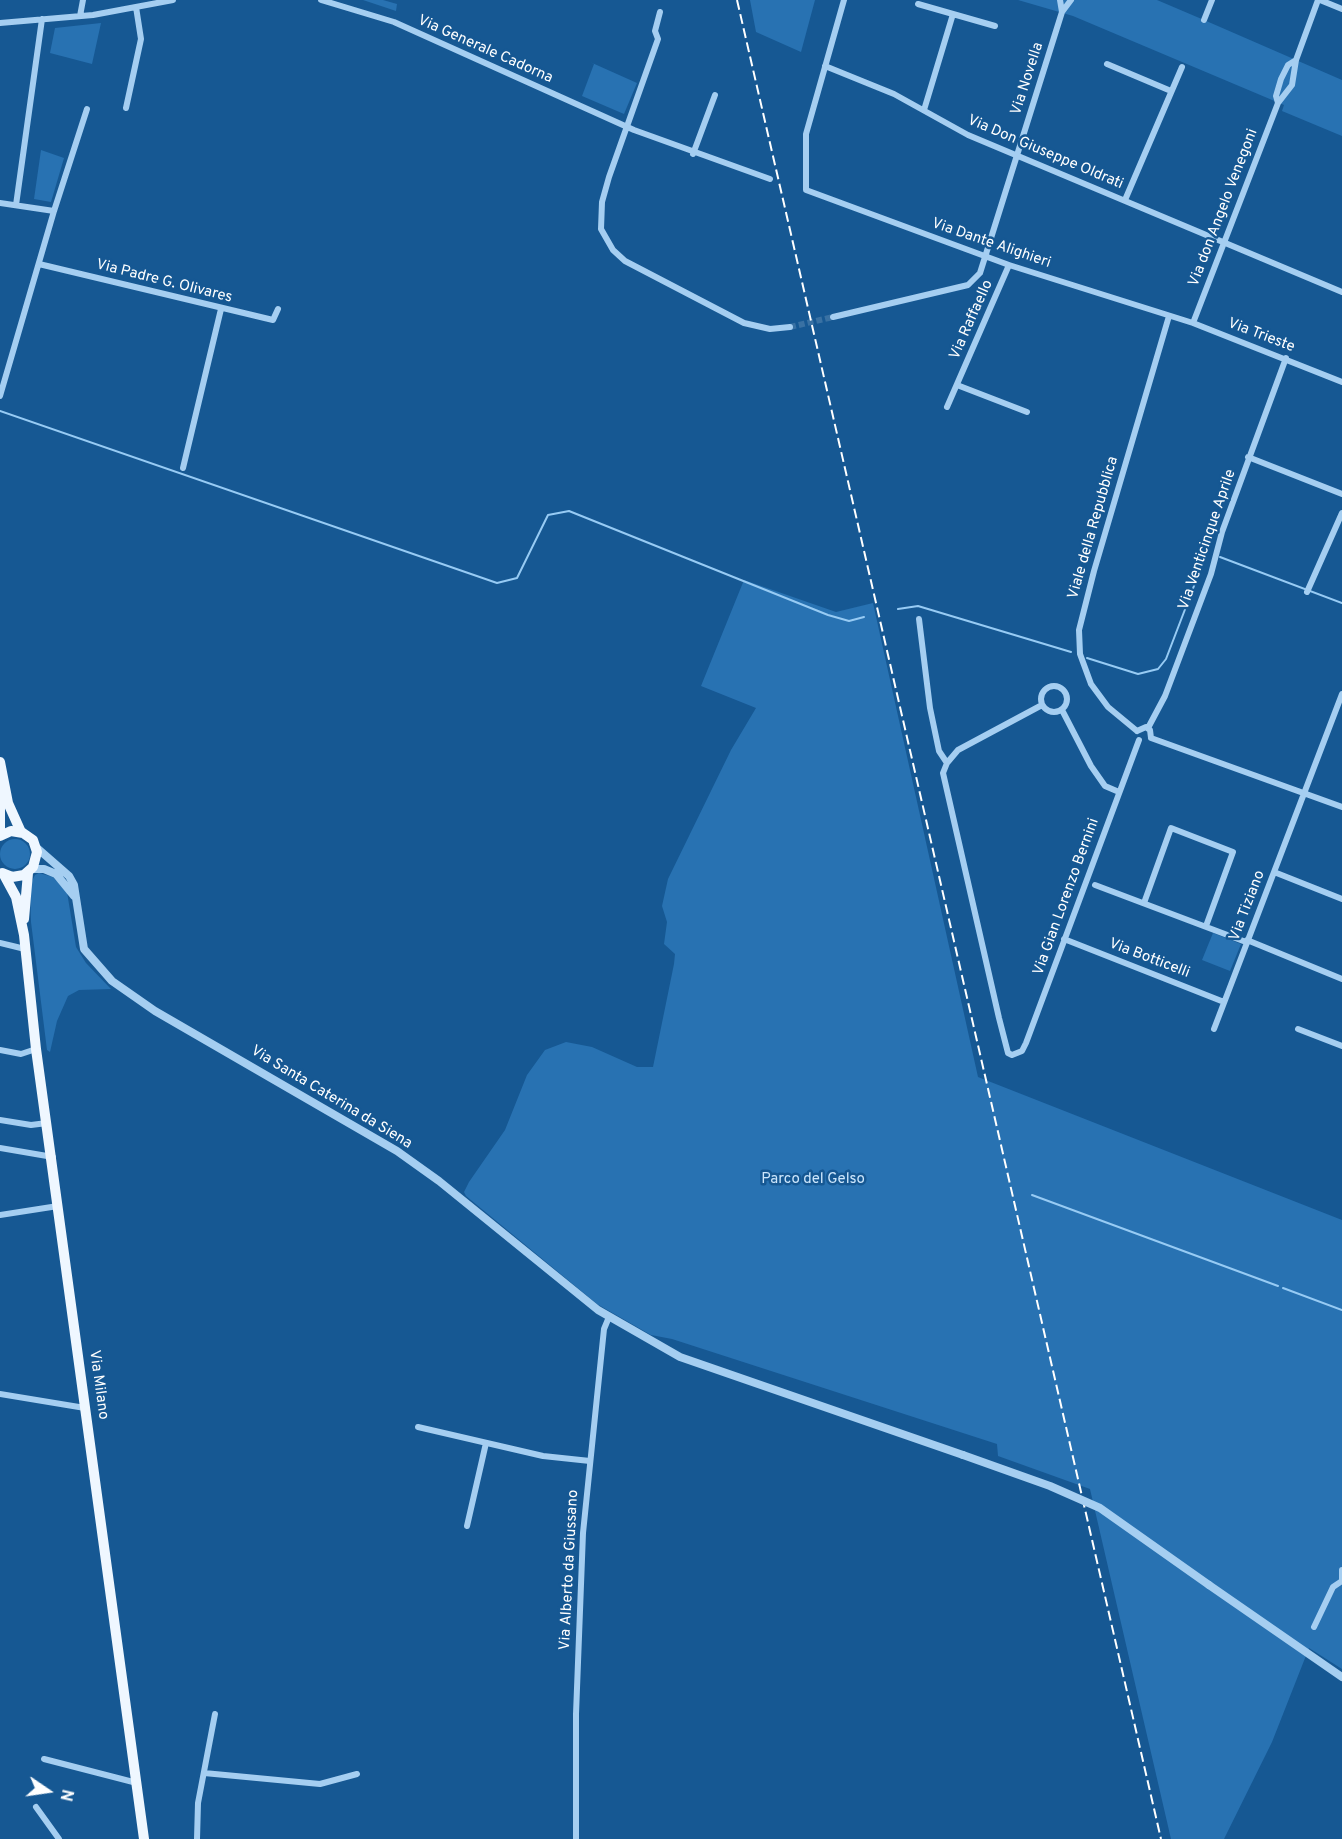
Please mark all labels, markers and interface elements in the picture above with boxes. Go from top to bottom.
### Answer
street label: Via Generale Cadorna [415,12,555,88]
street label: Via Novella [1008,40,1048,118]
street label: Via Don Giuseppe Oldrati [964,112,1126,194]
street label: Via don Angelo Venegoni [1186,127,1262,289]
street label: Via Dante Alighieri [929,215,1053,273]
street label: Via Padre G. Olivares [94,256,234,308]
street label: Via Raffaello [946,277,998,363]
street label: Via Trieste [1225,315,1297,357]
street label: Viale della Repubblica [1065,455,1123,601]
street label: Via Venticinque Aprile [1175,467,1241,613]
street label: Via Gian Lorenzo Bernini [1030,816,1104,978]
street label: Via Tiziano [1226,868,1270,944]
street label: Via Botticelli [1106,935,1192,983]
street label: Via Santa Caterina da Siena [247,1043,415,1153]
park label: Parco del Gelso [761,1171,865,1189]
street label: Via Milano [84,1349,112,1421]
street label: Via Alberto da Giussano [557,1489,583,1651]
north arrow [18,1761,78,1821]
text: N [55,1787,77,1803]

